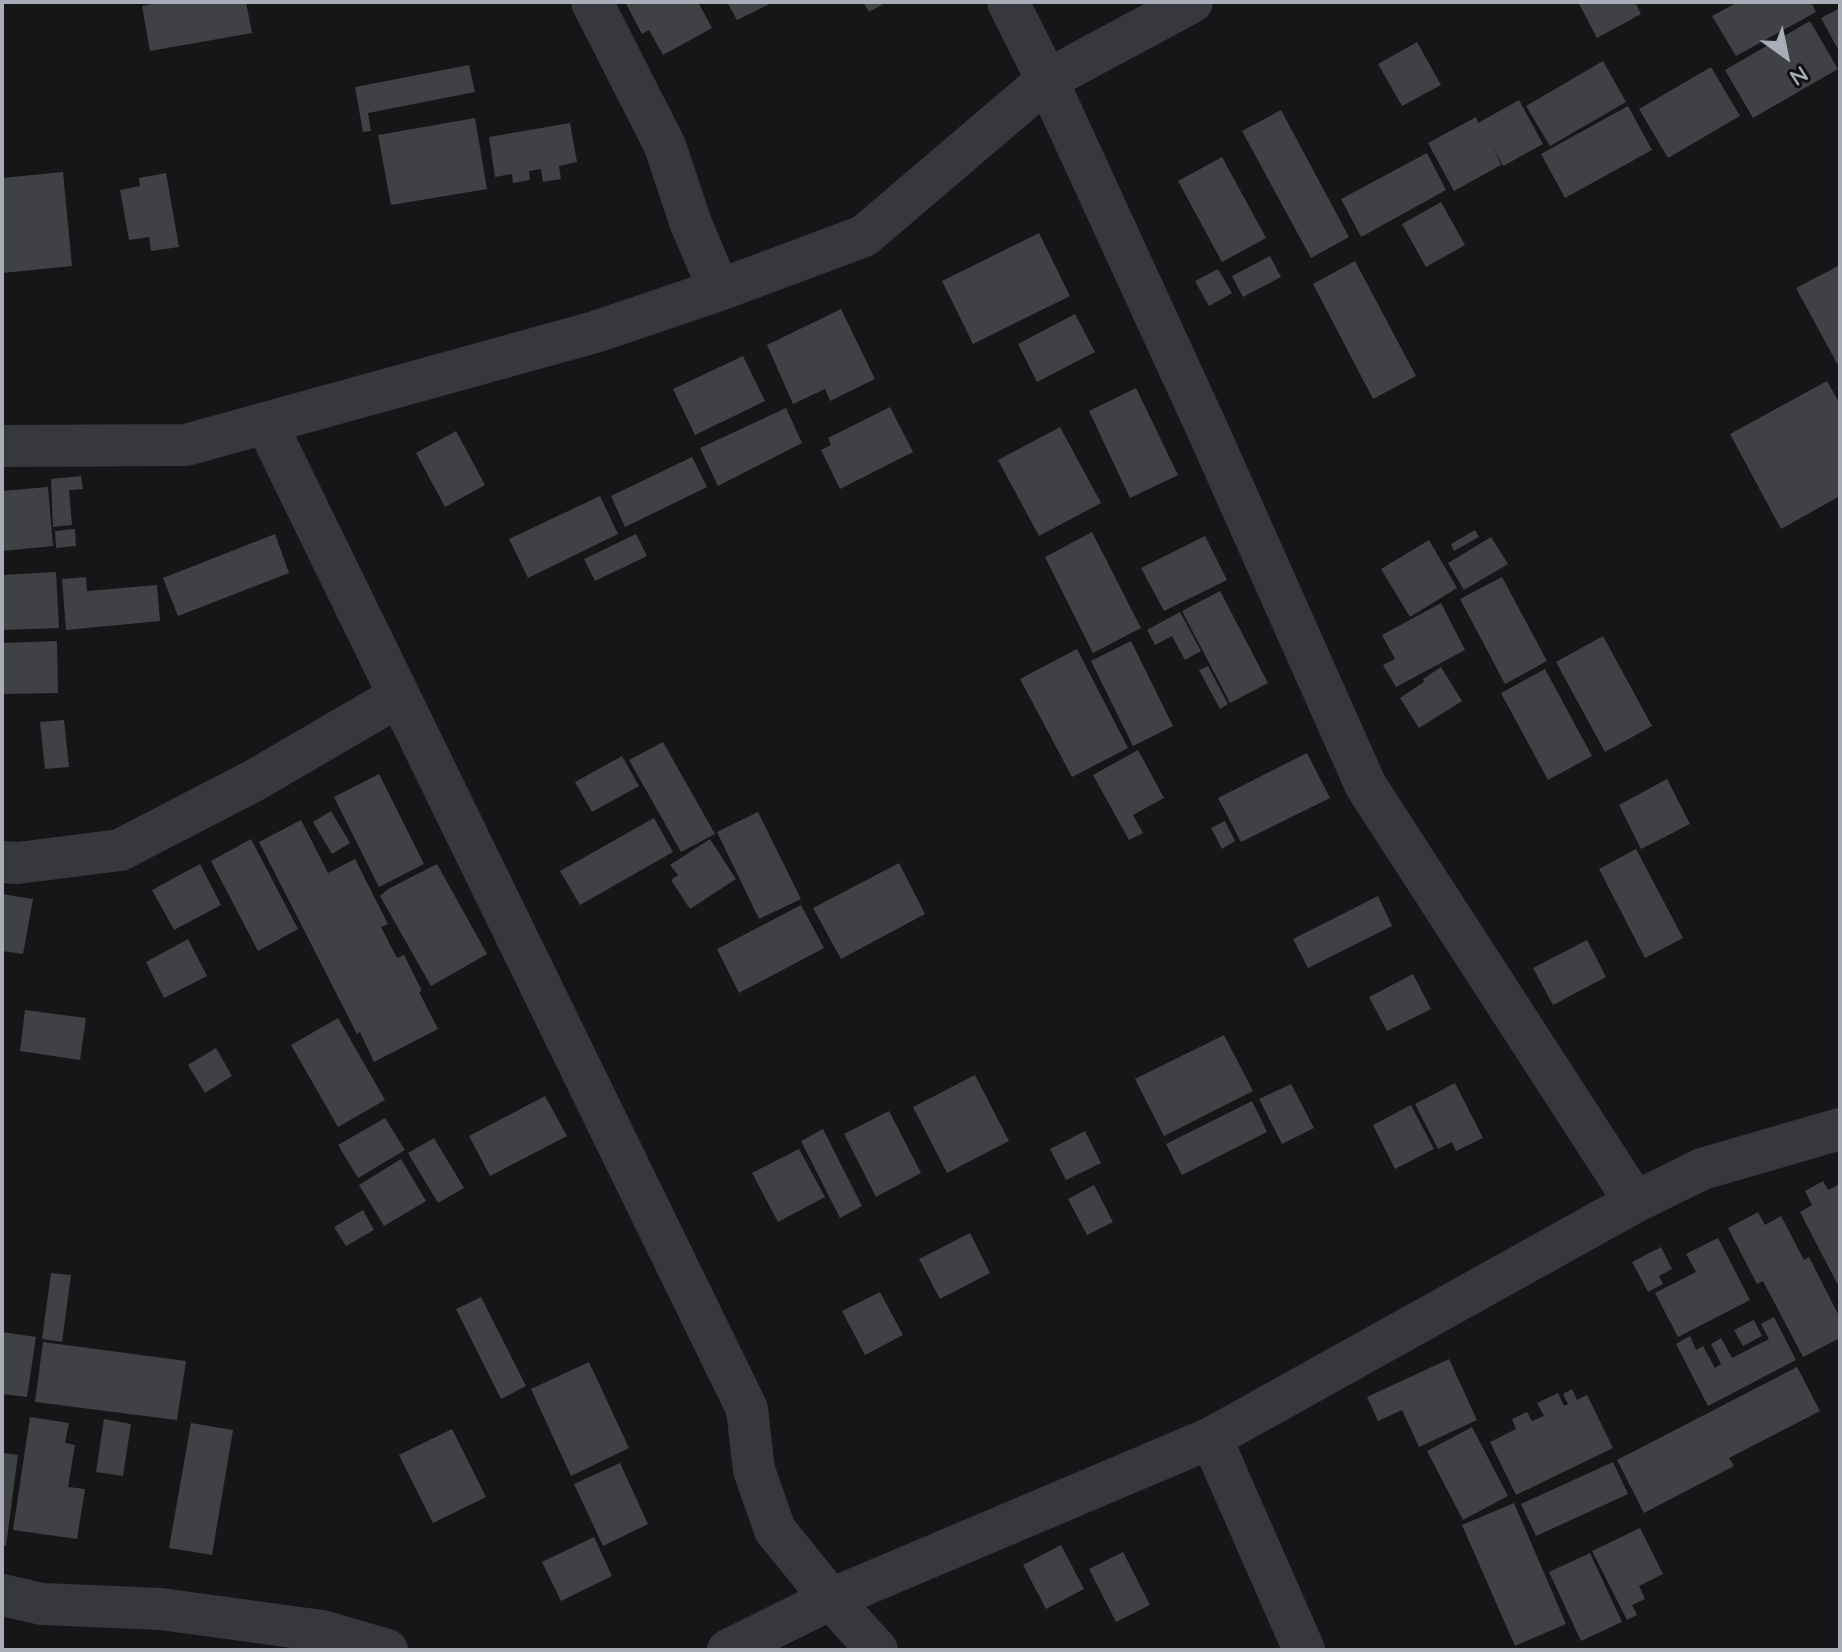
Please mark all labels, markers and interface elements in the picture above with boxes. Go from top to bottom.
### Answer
north arrow [1746,16,1826,96]
text: N [1785,60,1813,92]

